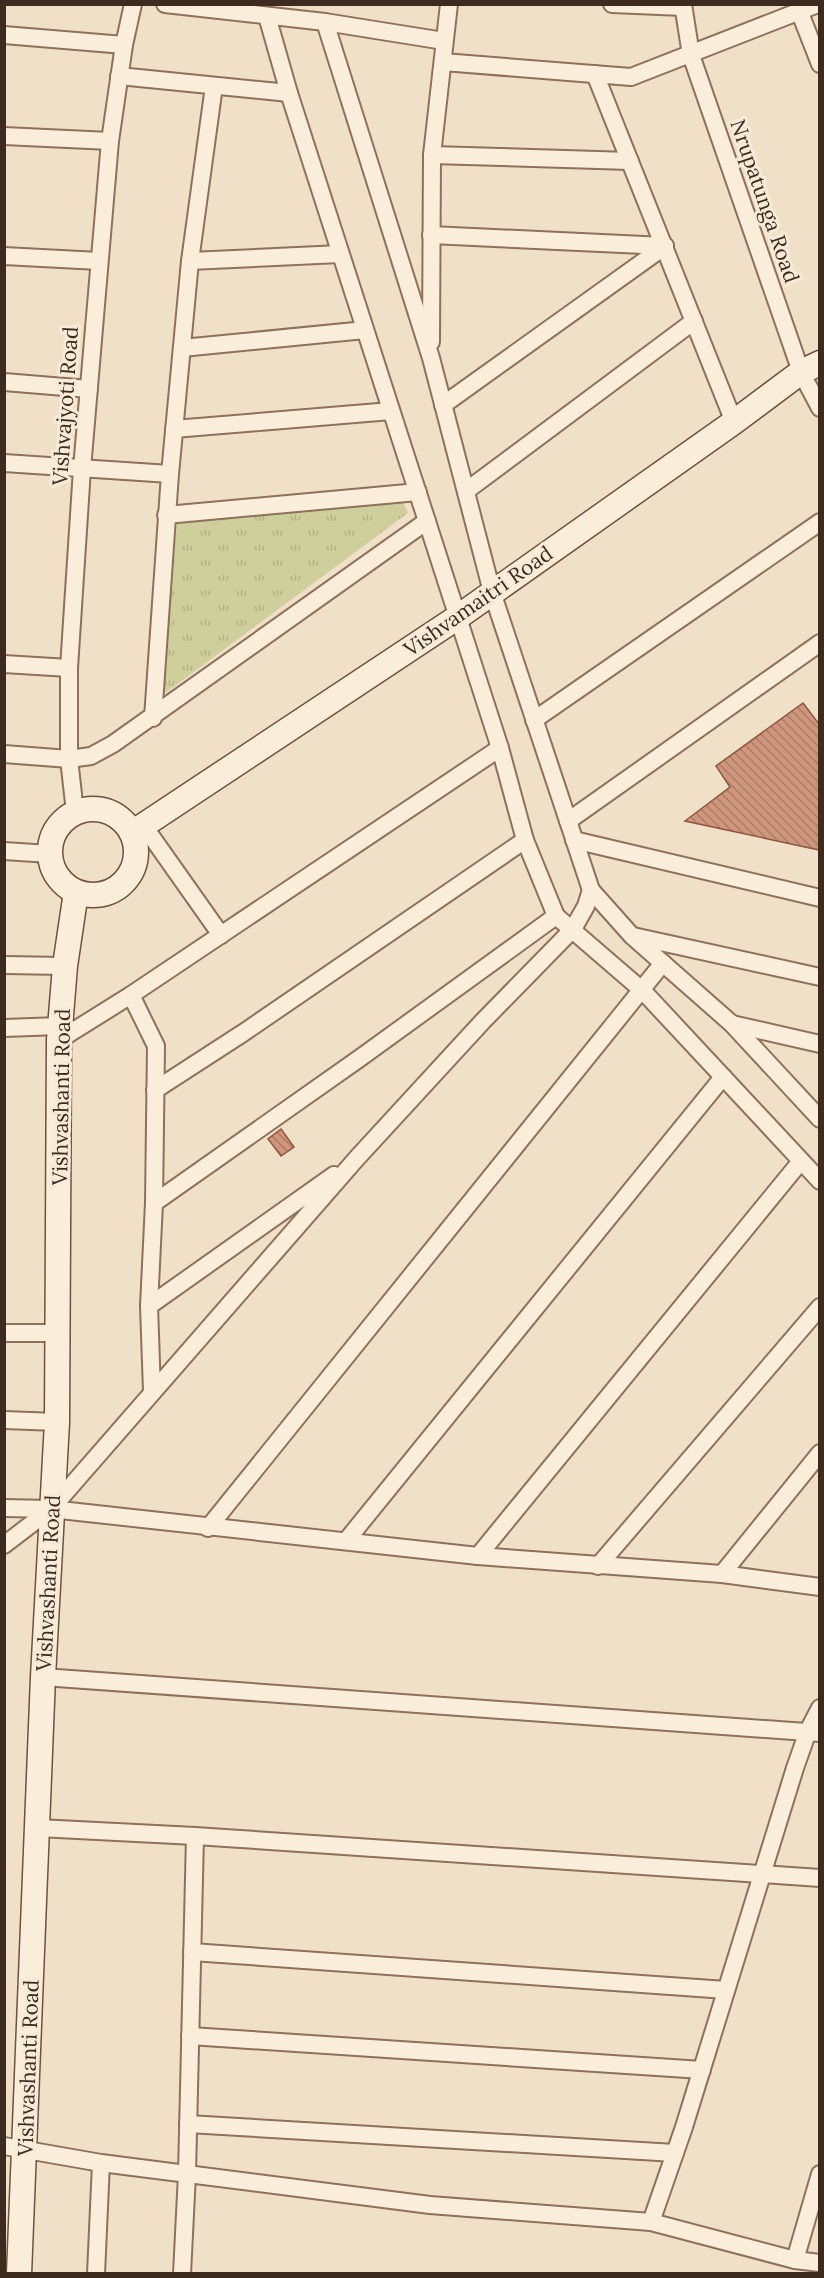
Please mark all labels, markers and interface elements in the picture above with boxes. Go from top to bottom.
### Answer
street label: Nrupatunga Road [724,116,806,286]
street label: Vishvajyoti Road [46,325,84,488]
street label: Vishvamaitri Road [397,539,558,663]
street label: Vishvashanti Road [46,1008,76,1187]
street label: Vishvashanti Road [30,1494,66,1673]
street label: Vishvashanti Road [11,1979,45,2158]

